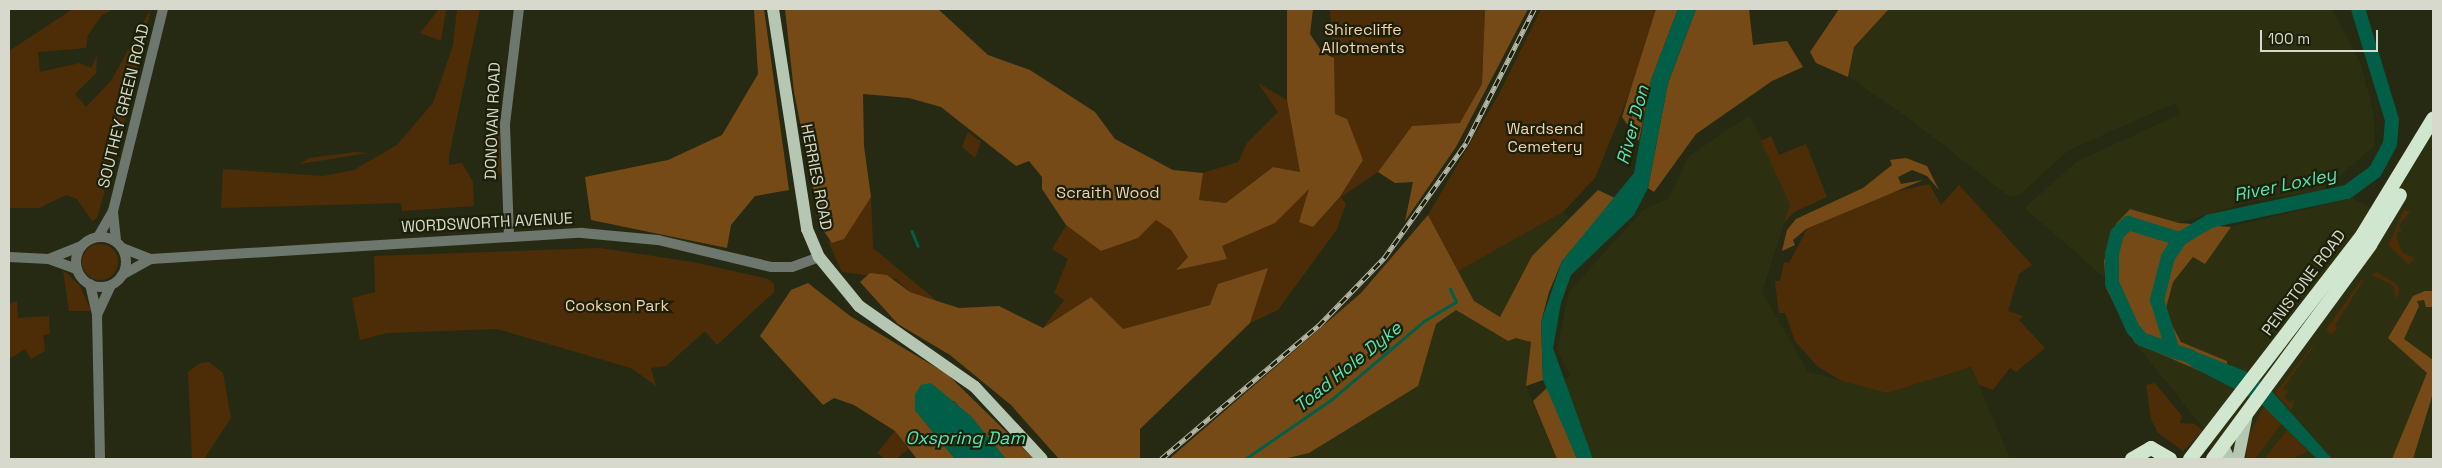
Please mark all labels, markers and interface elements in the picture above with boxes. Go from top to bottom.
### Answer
park label: Shirecliffe Allotments [1321,20,1405,58]
scale bar [2262,20,2380,52]
street label: SOUTHEY GREEN ROAD [94,22,154,190]
text: 100 m [2268,29,2310,48]
street label: DONOVAN ROAD [481,62,505,180]
water label: River Don [1612,83,1654,167]
park label: Wardsend Cemetery [1506,119,1584,157]
street label: HERRIES ROAD [796,122,836,232]
water label: River Loxley [2232,164,2338,206]
park label: Scraith Wood [1056,183,1160,203]
street label: WORDSWORTH AVENUE [401,209,573,237]
street label: PENISTONE ROAD [2258,226,2350,340]
park label: Cookson Park [565,296,669,316]
water label: Toad Hole Dyke [1290,317,1406,417]
water label: Oxspring Dam [905,427,1025,449]

